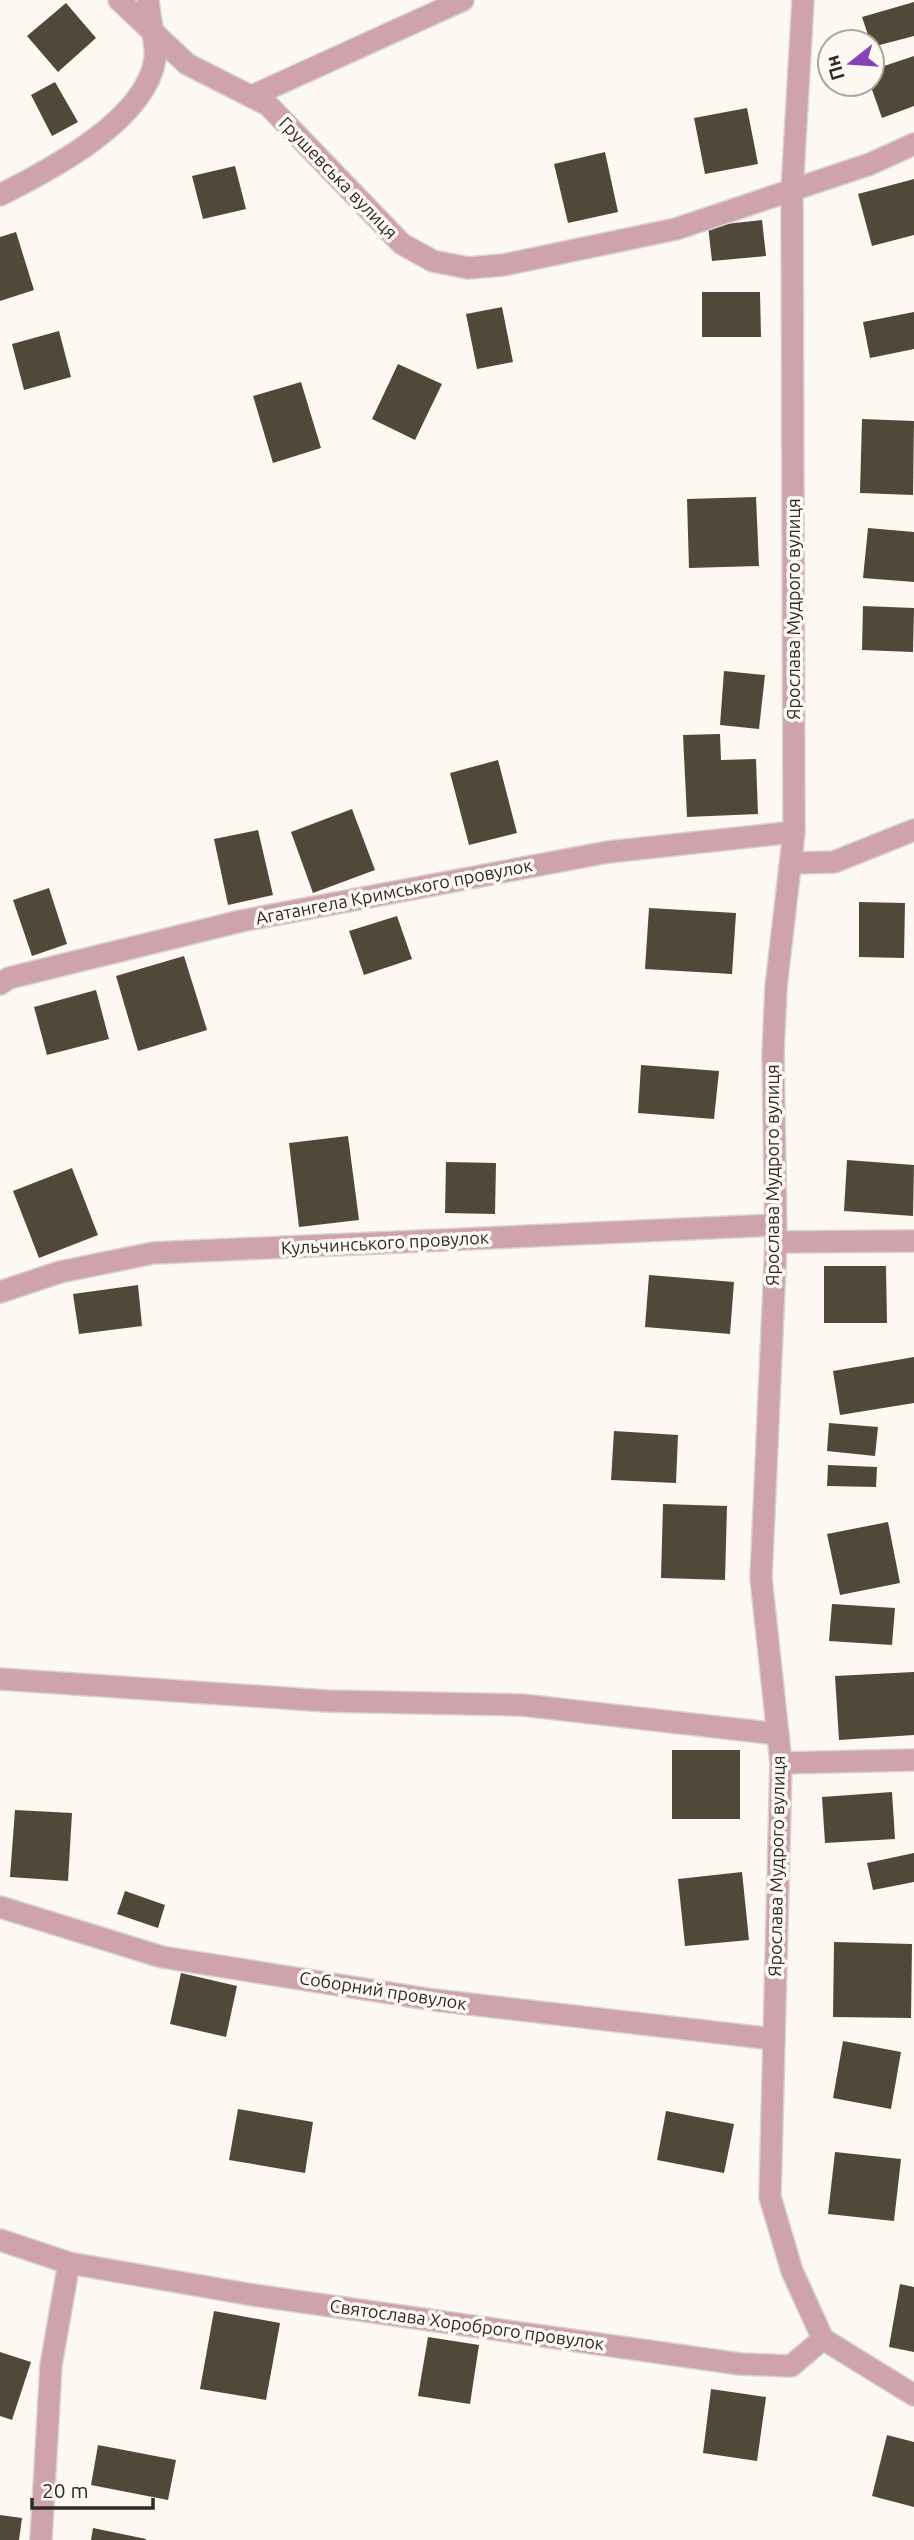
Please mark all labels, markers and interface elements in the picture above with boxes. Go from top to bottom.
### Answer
north arrow [816,28,886,98]
text: Пн [821,53,849,83]
street label: Грушевська вулиця [276,112,402,242]
street label: Ярослава Мудрого вулиця [783,498,803,720]
street label: Агатангела Кримського провулок [254,854,534,928]
street label: Ярослава Мудрого вулиця [762,1064,782,1286]
street label: Кульчинського провулок [280,1227,489,1257]
street label: Ярослава Мудрого вулиця [764,1755,788,1977]
street label: Соборний провулок [298,1967,468,2013]
street label: Святослава Хороброго провулок [329,2295,606,2353]
scale bar [32,2466,152,2510]
text: 20 m [42,2478,89,2502]

